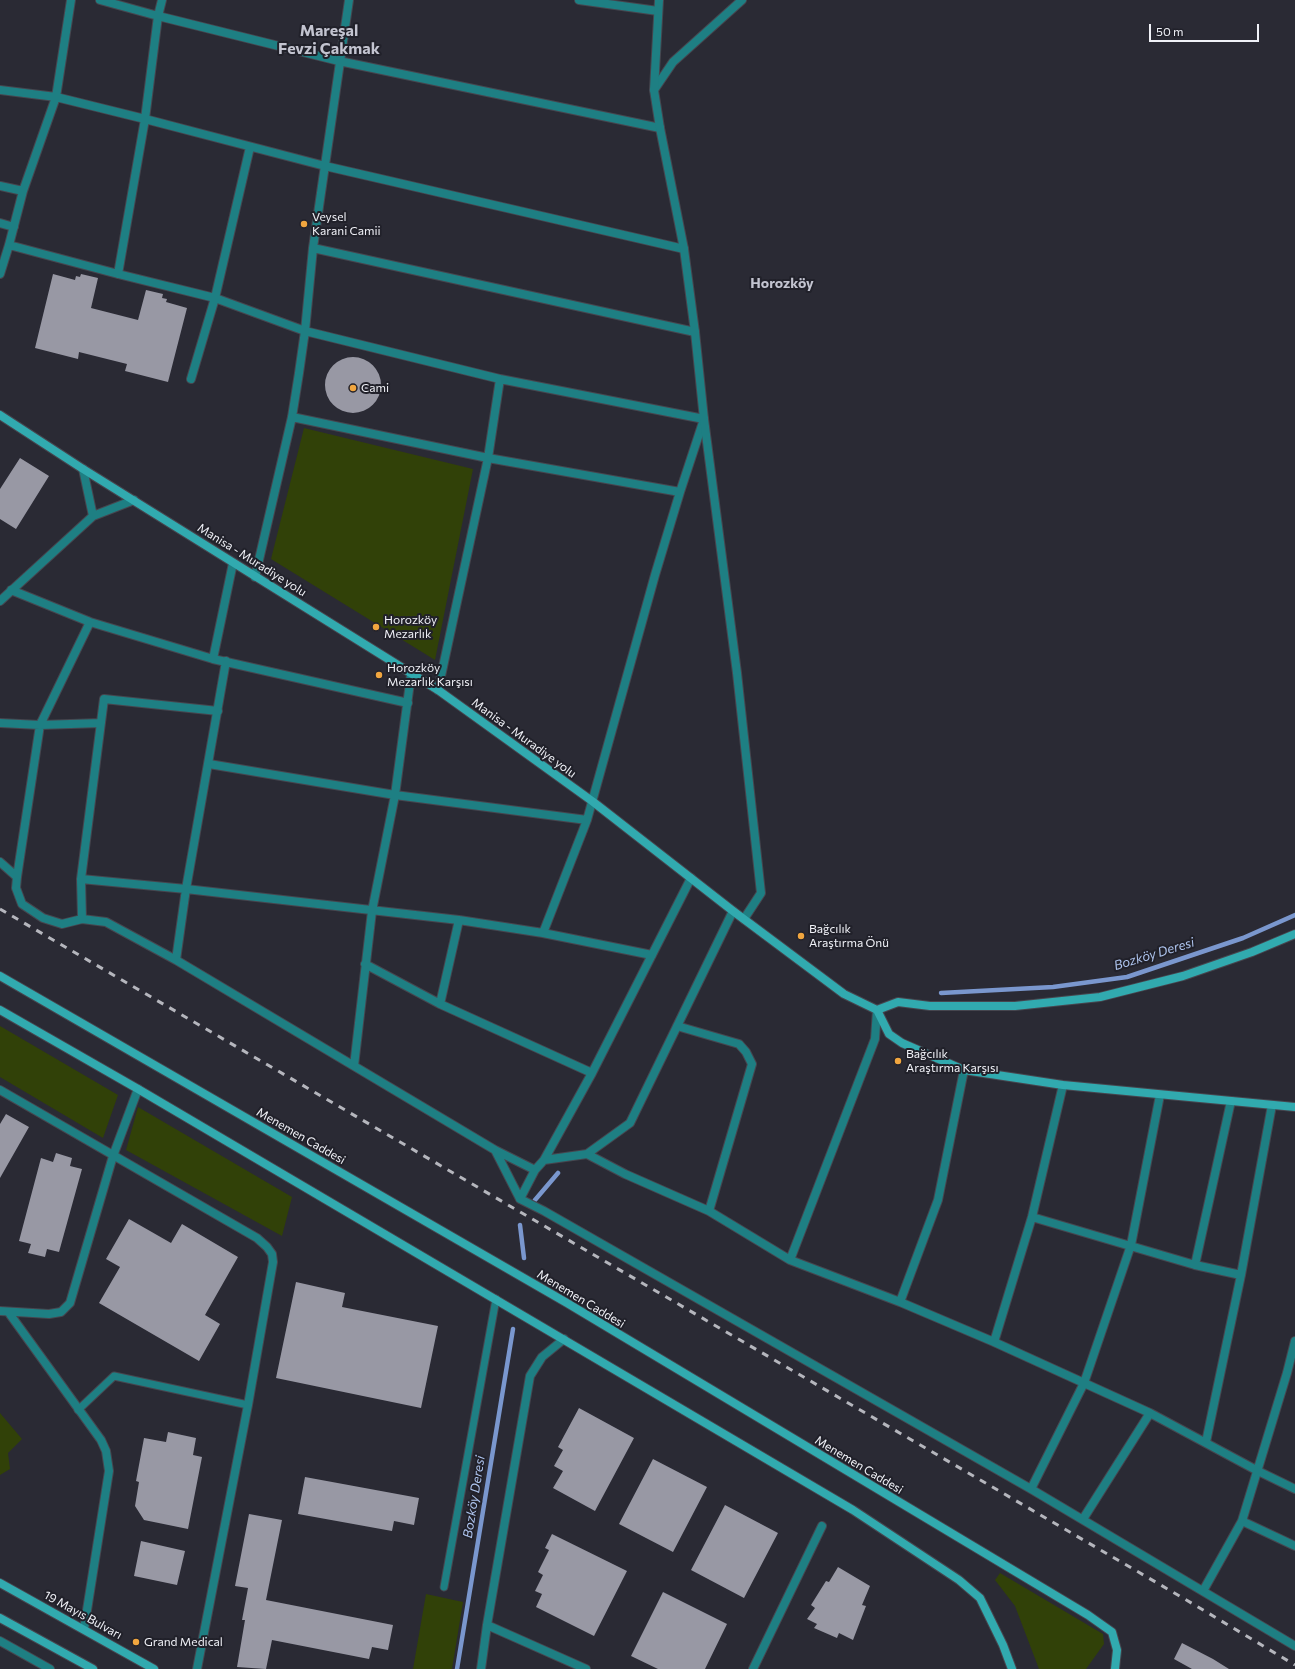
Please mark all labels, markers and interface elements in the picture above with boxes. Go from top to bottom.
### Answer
scale bar [1151,16,1261,42]
district label: Mareşal Fevzi Çakmak [278,21,380,59]
text: 50 m [1156,24,1184,38]
place label: Veysel Karani Camii [312,210,381,238]
marker: Veysel Karani Camii [299,219,309,229]
district label: Horozköy [750,275,814,291]
place label: Cami [361,381,389,395]
marker: Cami [348,383,358,393]
street label: Manisa - Muradiye yolu [195,521,309,599]
place label: Horozköy Mezarlık [384,613,437,641]
marker: Horozköy Mezarlık [371,622,381,632]
place label: Horozköy Mezarlık Karşısı [387,661,473,689]
marker: Horozköy Mezarlık Karşısı [374,670,384,680]
street label: Manisa - Muradiye yolu [469,695,579,781]
place label: Bağcılık Araştırma Önü [809,922,889,950]
marker: Bağcılık Araştırma Önü [796,931,806,941]
water label: Bozköy Deresi [1112,934,1196,974]
place label: Bağcılık Araştırma Karşısı [906,1047,999,1075]
marker: Bağcılık Araştırma Karşısı [893,1056,903,1066]
street label: Menemen Caddesi [254,1105,348,1167]
street label: Menemen Caddesi [534,1267,628,1331]
street label: Menemen Caddesi [812,1433,906,1497]
water label: Bozköy Deresi [460,1455,488,1539]
street label: 19 Mayıs Bulvarı [41,1588,125,1642]
place label: Grand Medical [144,1635,223,1649]
marker: Grand Medical [131,1637,141,1647]

